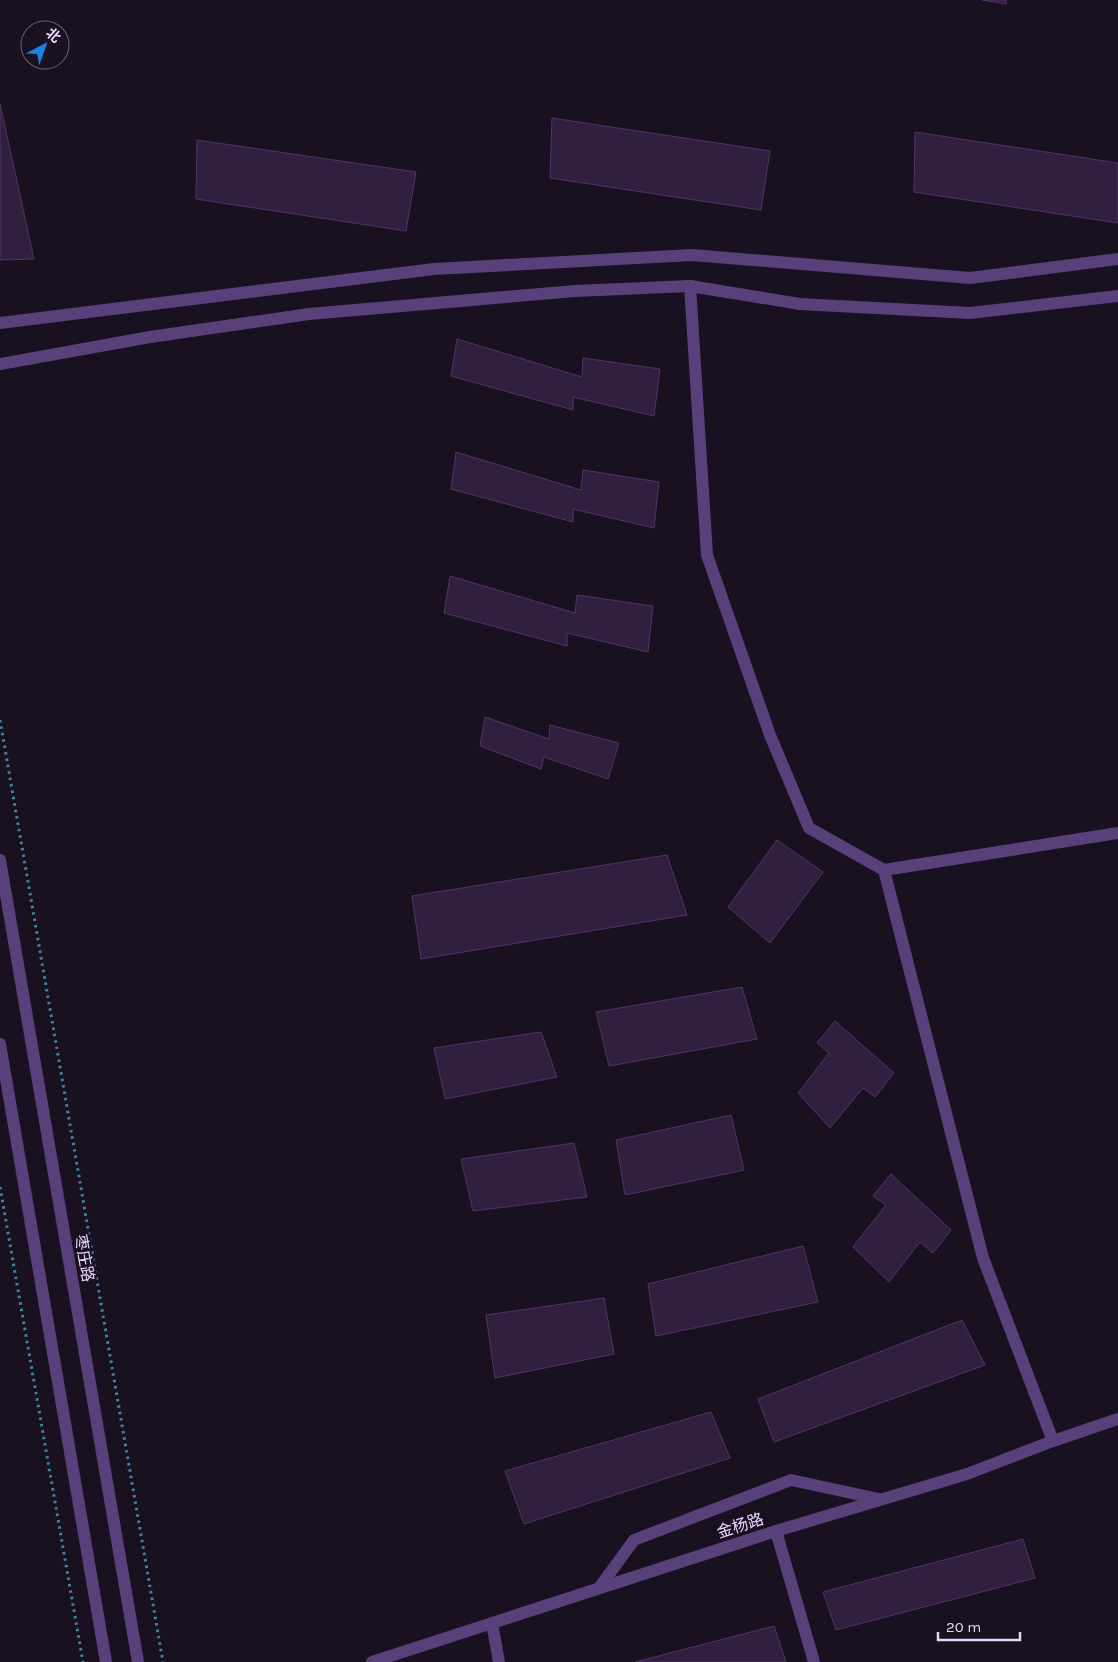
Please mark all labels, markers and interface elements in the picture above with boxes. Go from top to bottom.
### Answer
north arrow [20,20,70,70]
text: 北 [42,25,64,47]
street label: 枣庄路 [71,1233,98,1283]
street label: 金杨路 [714,1509,766,1542]
scale bar [938,1610,1020,1642]
text: 20 m [946,1618,981,1636]

